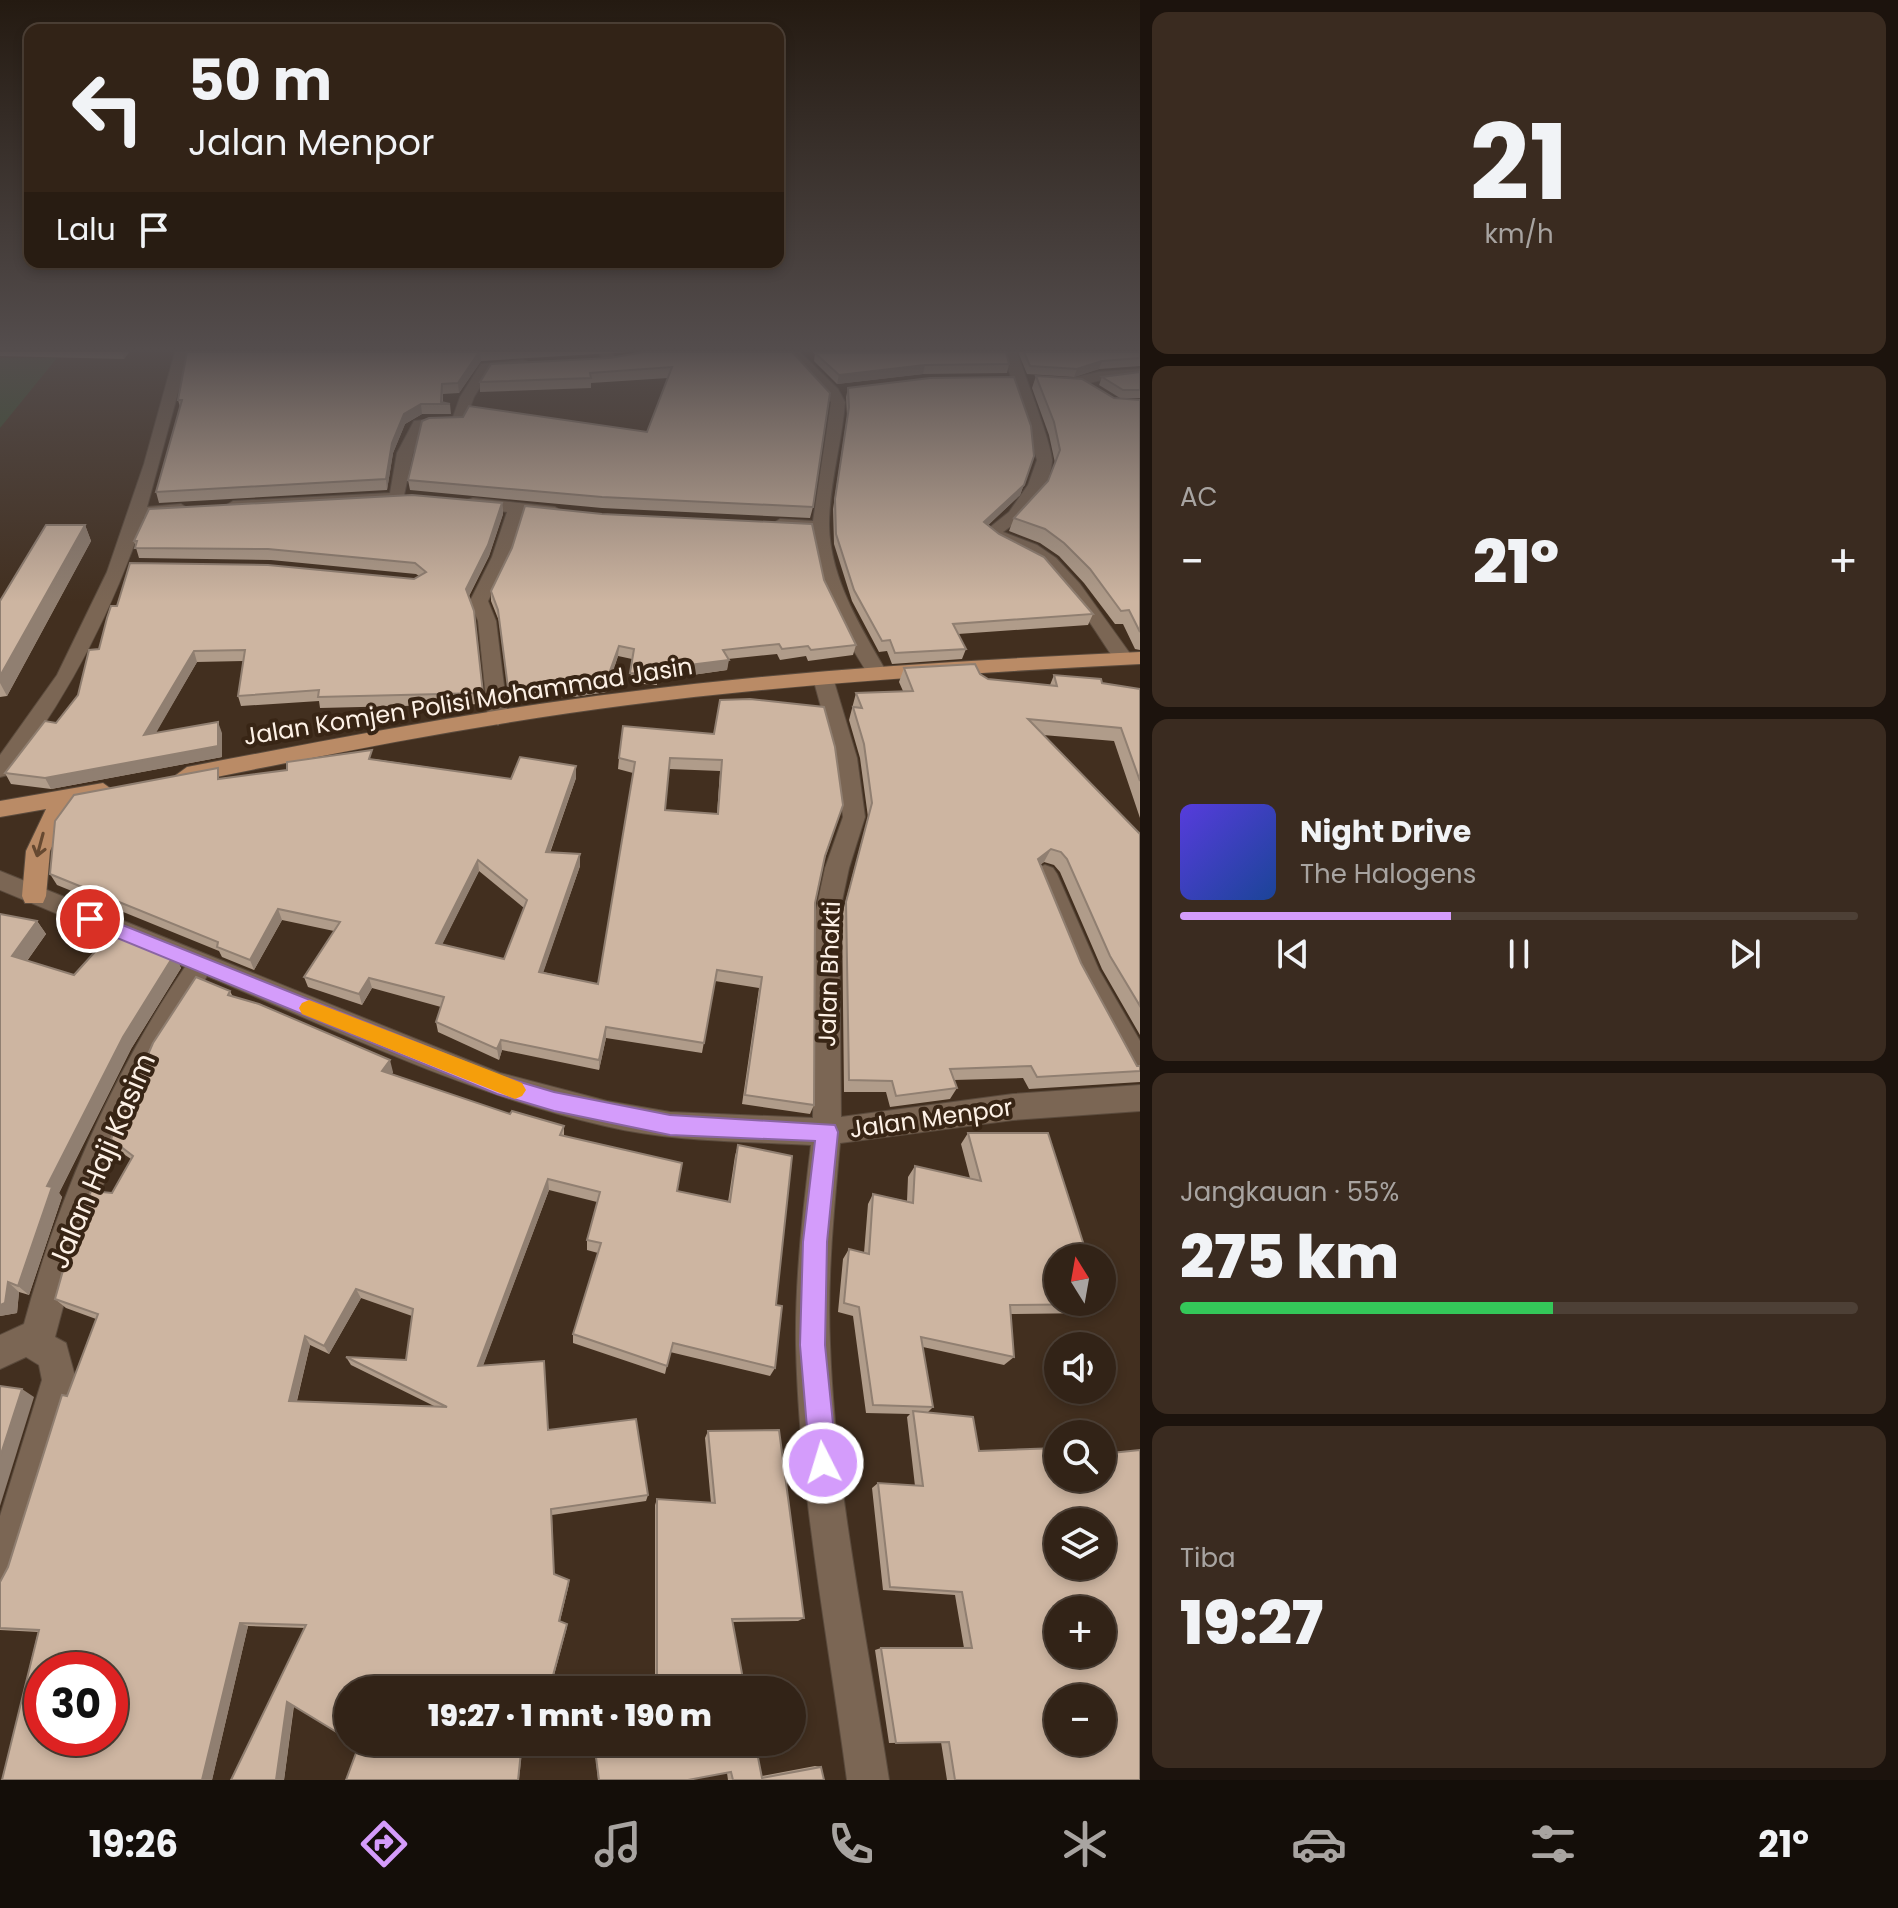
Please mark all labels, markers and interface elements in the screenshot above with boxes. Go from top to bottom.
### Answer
text: 50 m [188,41,332,120]
icon: left [56,56,160,160]
text: 21 [1470,90,1568,235]
text: Jalan Menpor [188,117,434,168]
text: Lalu [56,208,116,251]
icon: arrive [132,208,176,252]
text: km/h [1484,216,1554,252]
text: AC [1180,479,1218,515]
text: 21° [1473,520,1559,604]
text: − [1180,531,1204,592]
text: + [1828,531,1858,592]
street label: Jalan Komjen Polisi Mohammad Jasin [241,649,695,753]
text: Night Drive [1300,810,1471,853]
one-way arrow [32,832,47,858]
text: The Halogens [1300,856,1476,892]
pin [56,885,124,953]
icon: arrive [68,897,112,941]
street label: Jalan Bhakti [810,900,848,1048]
icon: previous [1271,932,1315,976]
icon: pause [1497,932,1541,976]
icon: next [1723,932,1767,976]
street label: Jalan Haji Kasim [39,1047,165,1275]
street label: Jalan Menpor [847,1090,1015,1146]
text: Jangkauan · 55% [1180,1174,1399,1210]
text: 275 km [1180,1215,1399,1299]
north arrow [1044,1244,1116,1316]
map controls [1044,1244,1116,1756]
button: sound [1044,1332,1116,1404]
button: search [1044,1420,1116,1492]
position arrow [781,1421,865,1505]
button: layers [1044,1508,1116,1580]
text: Tiba [1180,1540,1236,1576]
text: 19:27 [1180,1581,1323,1665]
button: + [1044,1596,1116,1668]
speed limit sign: 30 [24,1652,128,1756]
button: − [1044,1684,1116,1756]
text: 19:27 · 1 mnt · 190 m [428,1694,712,1737]
icon: directions [356,1816,412,1872]
icon: music [590,1816,646,1872]
icon: phone [823,1816,879,1872]
icon: climate [1057,1816,1113,1872]
icon: car [1291,1816,1347,1872]
icon: filters [1525,1816,1581,1872]
text: 19:26 [89,1819,178,1870]
text: 21° [1758,1819,1809,1870]

